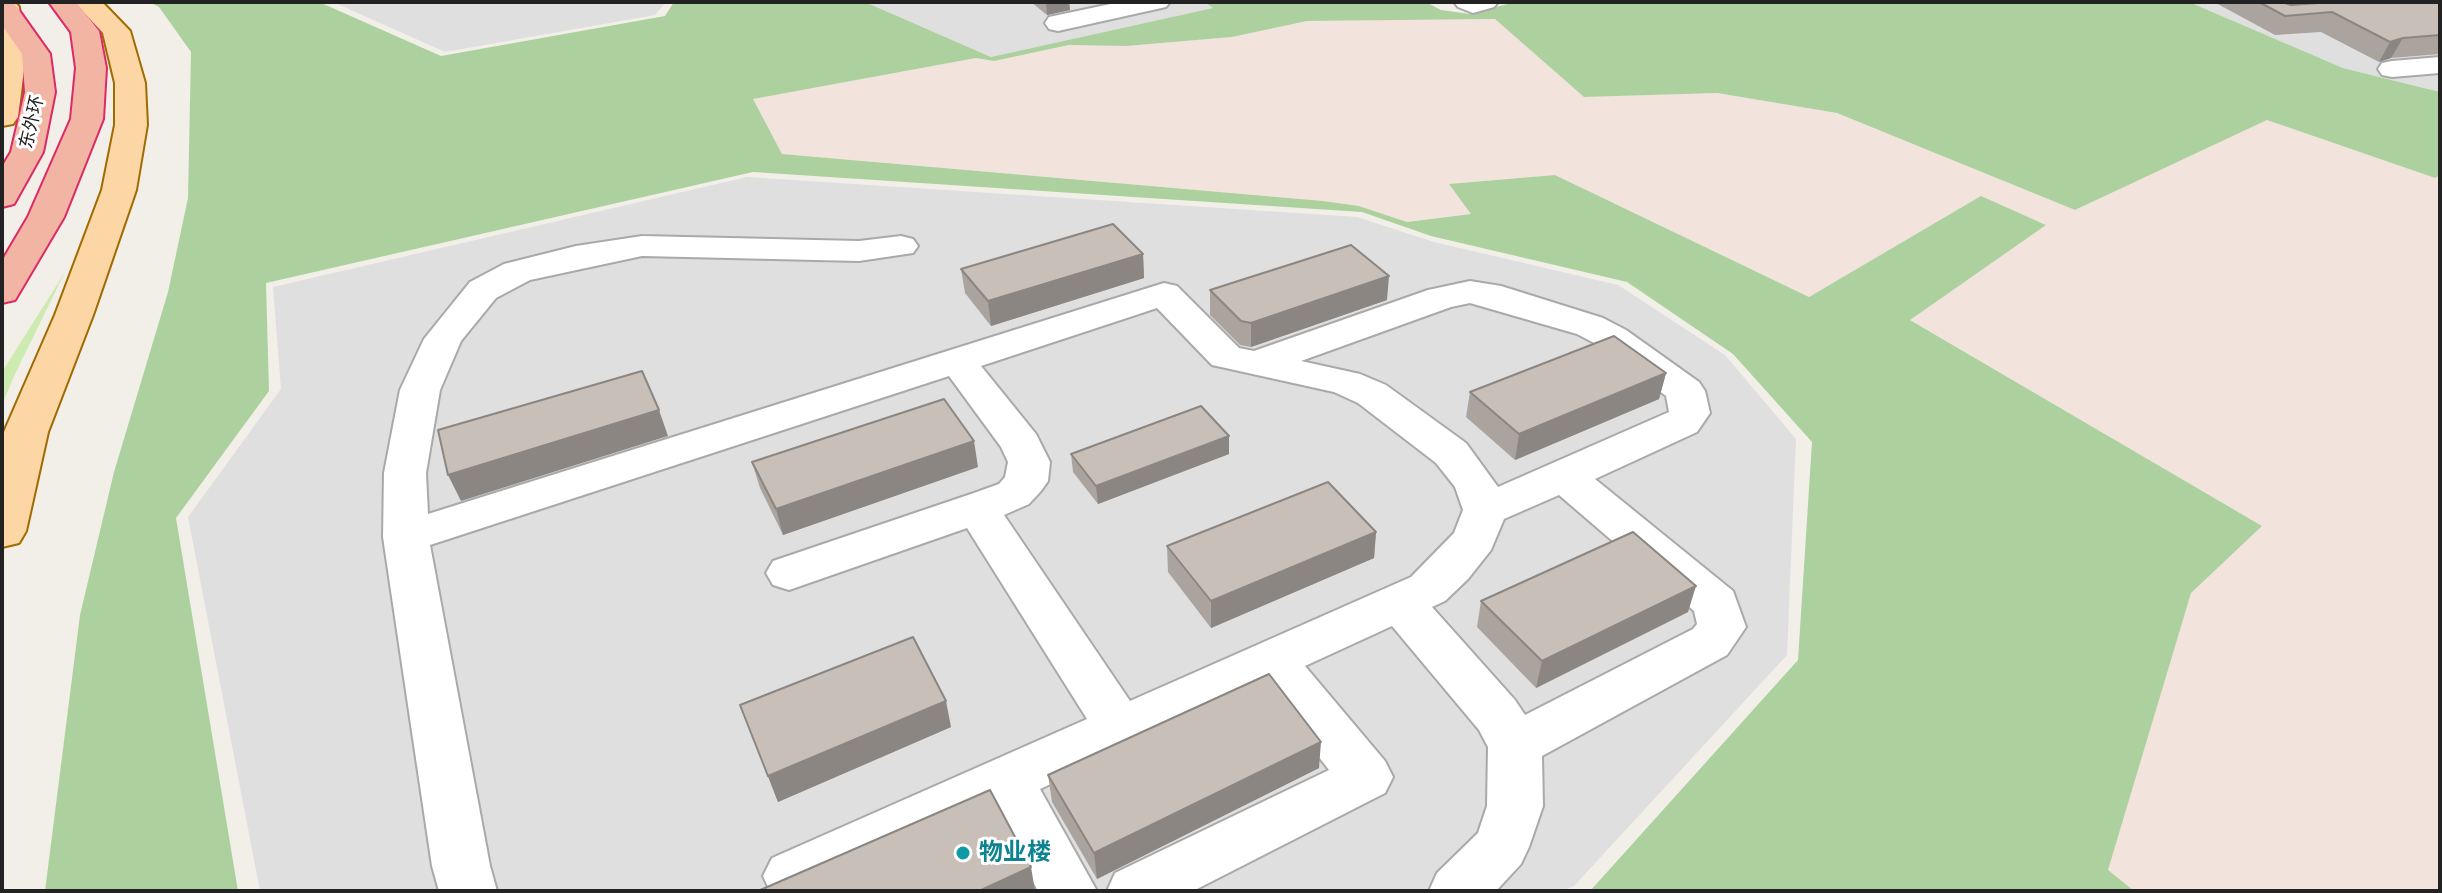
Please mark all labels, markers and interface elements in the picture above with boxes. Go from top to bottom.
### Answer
street label: 东外环 [15,93,49,151]
place label: 物业楼 [979,839,1051,867]
marker: 物业楼 [954,844,972,862]

